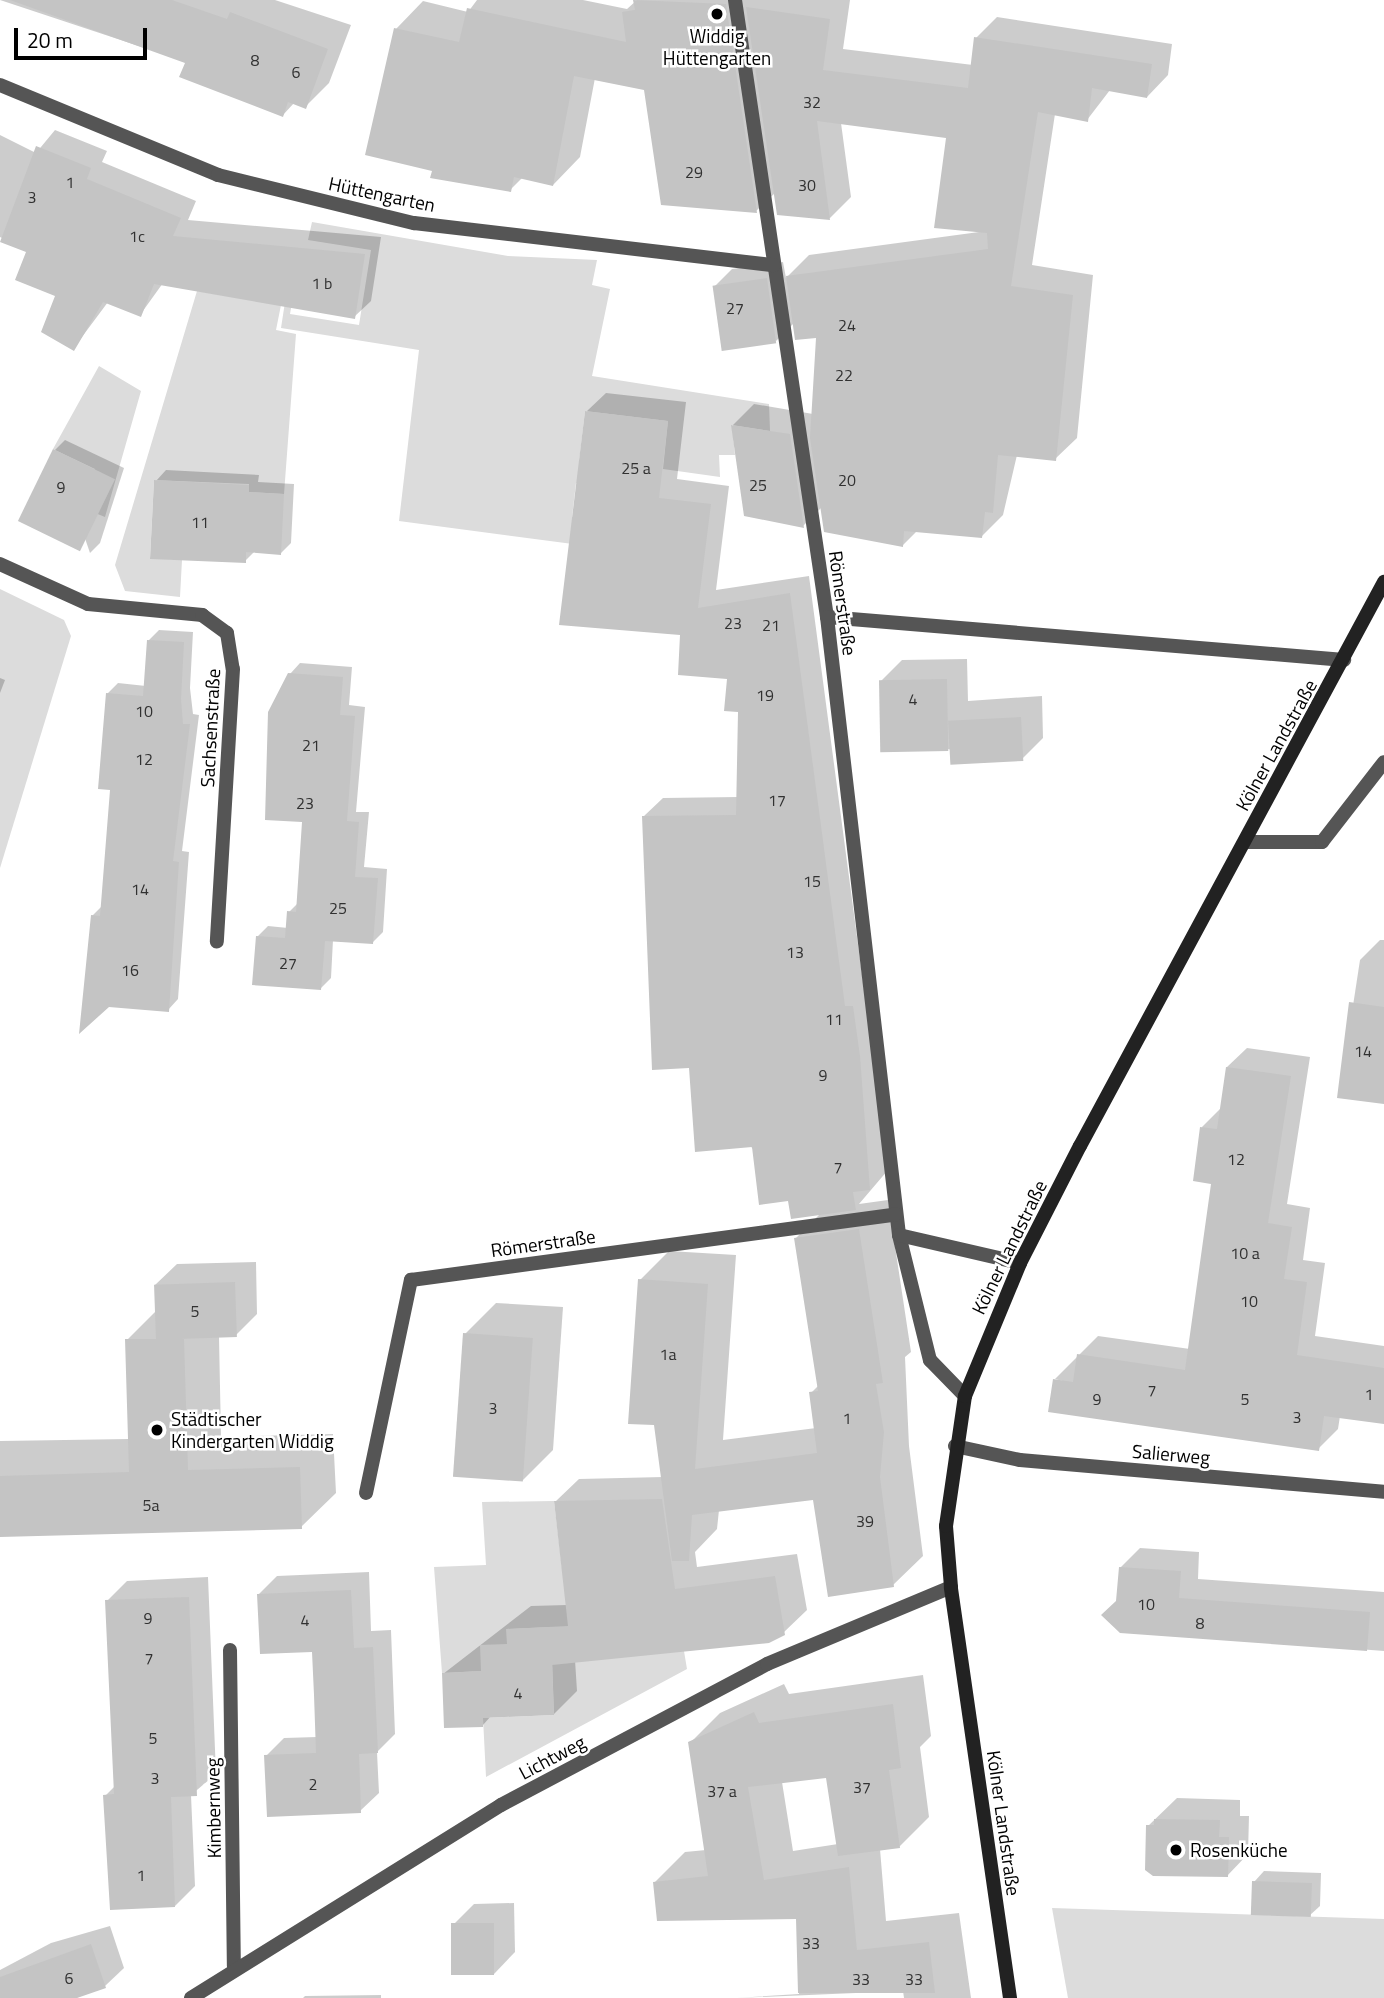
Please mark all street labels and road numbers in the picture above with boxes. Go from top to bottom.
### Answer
street label: Hüttengarten [327,172,437,216]
street label: Römerstraße [824,549,862,657]
street label: Sachsenstraße [196,668,224,788]
street label: Kölner Landstraße [1231,675,1321,815]
street label: Kölner Landstraße [967,1176,1051,1318]
street label: Römerstraße [489,1224,597,1262]
street label: Salierweg [1131,1439,1211,1469]
street label: Lichtweg [515,1730,589,1784]
street label: Kölner Landstraße [983,1749,1025,1897]
street label: Kimbernweg [201,1757,225,1859]

